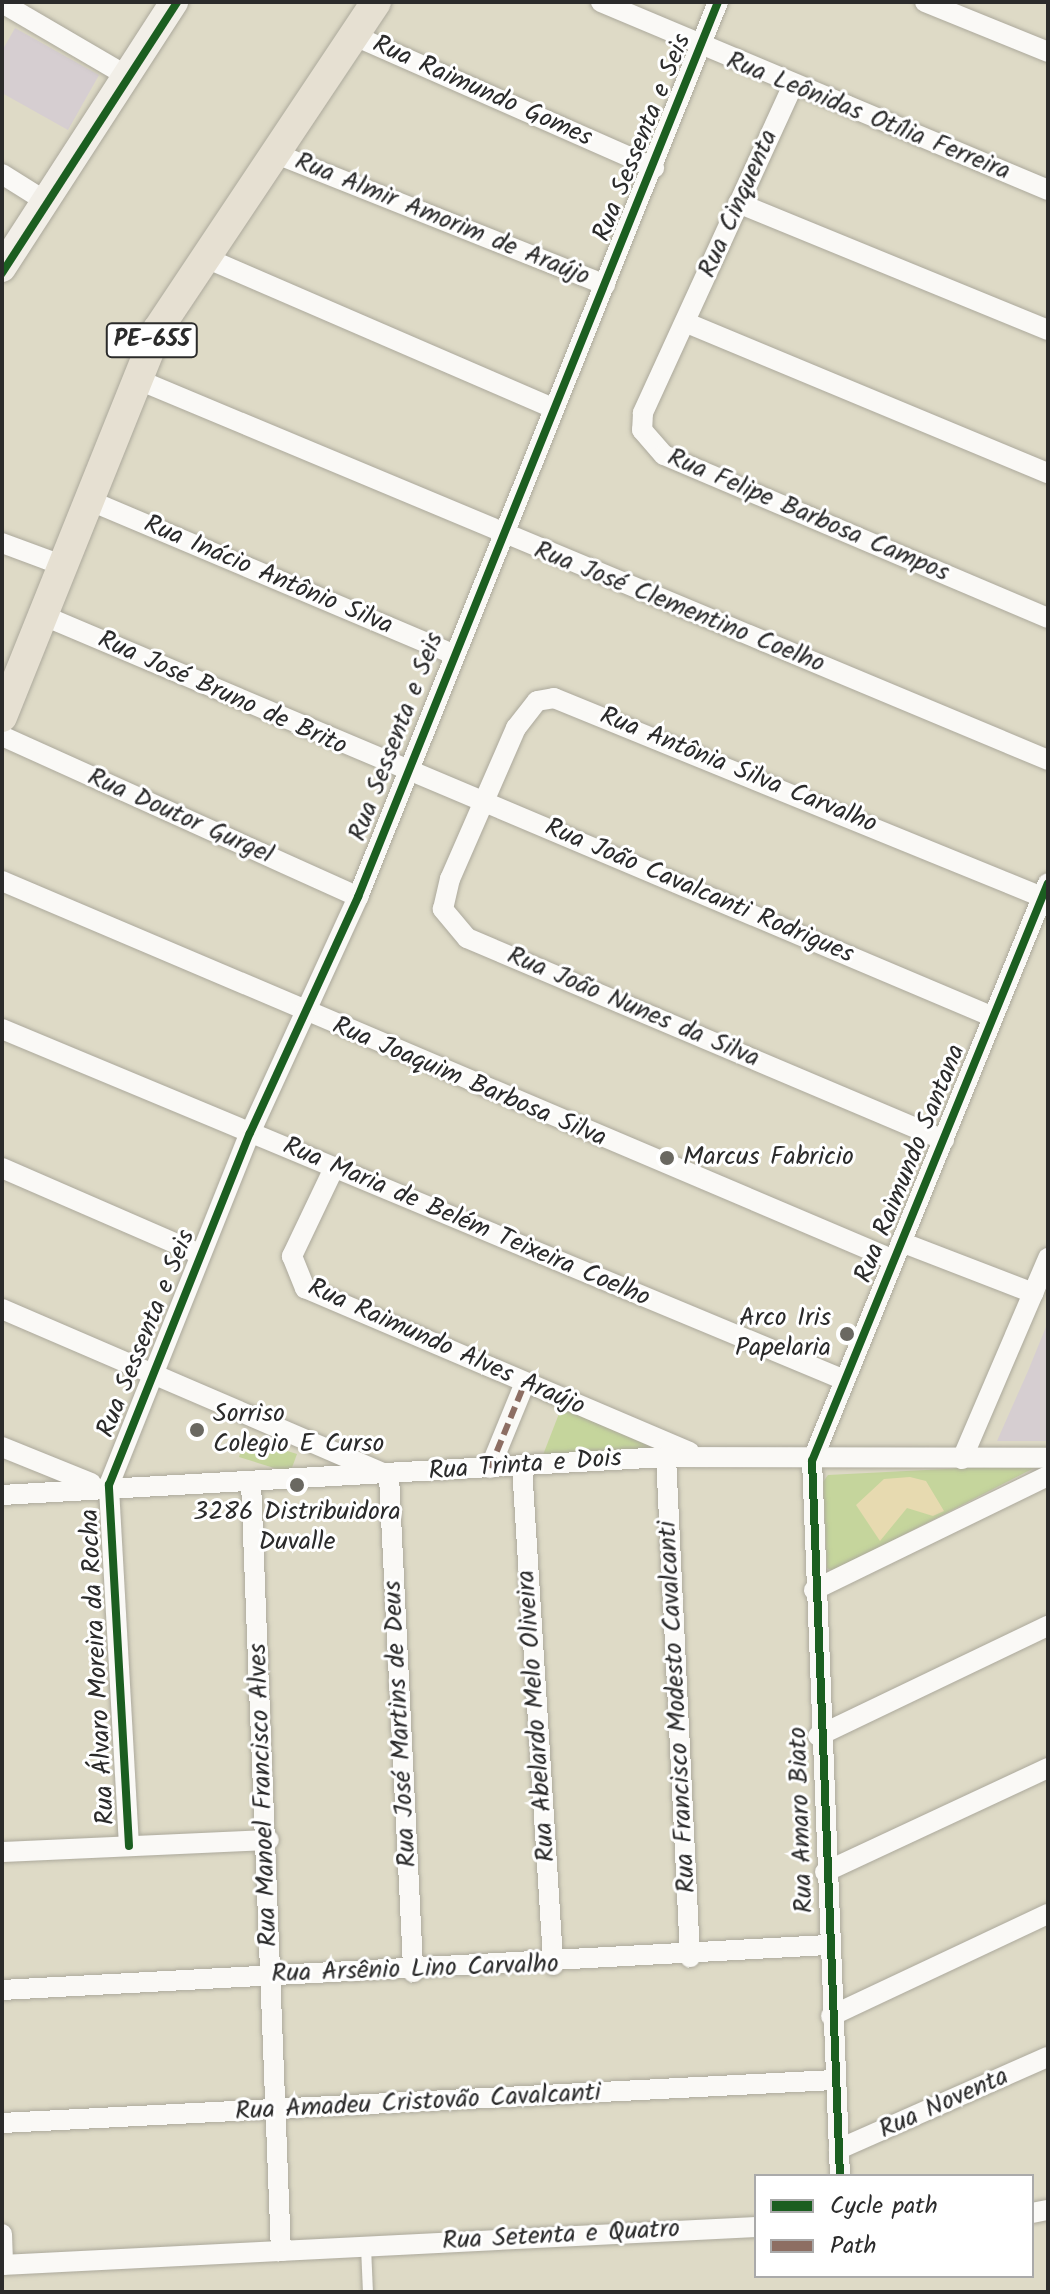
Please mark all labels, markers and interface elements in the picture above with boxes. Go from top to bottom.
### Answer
street label: Rua Raimundo Gomes [367,29,597,155]
street label: Rua Sessenta e Seis [587,30,699,246]
street label: Rua Leônidas Otília Ferreira [722,46,1014,188]
street label: Rua Cinquenta [692,125,786,283]
street label: Rua Almir Amorim de Araújo [290,147,594,293]
road number: PE-655 [104,320,200,360]
street label: Rua Felipe Barbosa Campos [662,442,954,590]
street label: Rua Inácio Antônio Silva [139,509,397,643]
street label: Rua José Clementino Coelho [529,535,829,681]
street label: Rua José Bruno de Brito [93,625,351,763]
street label: Rua Sessenta e Seis [343,628,451,846]
street label: Rua Antônia Silva Carvalho [595,701,881,841]
street label: Rua Doutor Gurgel [82,762,278,872]
street label: Rua João Cavalcanti Rodrigues [540,813,858,971]
street label: Rua João Nunes da Silva [502,941,764,1075]
street label: Rua Joaquim Barbosa Silva [327,1011,611,1155]
street label: Rua Raimundo Santana [849,1040,973,1288]
street label: Rua Maria de Belém Teixeira Coelho [278,1131,654,1315]
place label: Marcus Fabricio [683,1142,854,1174]
marker: Marcus Fabricio [658,1149,676,1167]
street label: Rua Sessenta e Seis [91,1226,203,1442]
street label: Rua Raimundo Alves Araújo [303,1273,589,1423]
place label: Arco Iris Papelaria [735,1303,831,1364]
marker: Arco Iris Papelaria [838,1325,856,1343]
place label: Sorriso Colegio E Curso [213,1399,384,1460]
marker: Sorriso Colegio E Curso [188,1421,206,1439]
street label: Rua Trinta e Dois [427,1444,623,1488]
marker: 3286 Distribuidora Duvalle [288,1476,306,1494]
place label: 3286 Distribuidora Duvalle [193,1497,401,1558]
street label: Rua Álvaro Moreira da Rocha [75,1508,123,1826]
street label: Rua Francisco Modesto Cavalcanti [653,1520,703,1894]
street label: Rua Abelardo Melo Oliveira [511,1569,563,1863]
street label: Rua José Martins de Deus [378,1580,424,1868]
street label: Rua Manoel Francisco Alves [243,1643,285,1947]
street label: Rua Amaro Biato [783,1726,821,1914]
street label: Rua Arsênio Lino Carvalho [271,1949,559,1991]
street label: Rua Noventa [874,2062,1014,2146]
street label: Rua Amadeu Cristovão Cavalcanti [234,2078,602,2128]
legend [754,2174,1034,2278]
text: Cycle path [830,2187,938,2226]
street label: Rua Setenta e Quatro [441,2214,681,2258]
text: Path [830,2227,876,2266]

